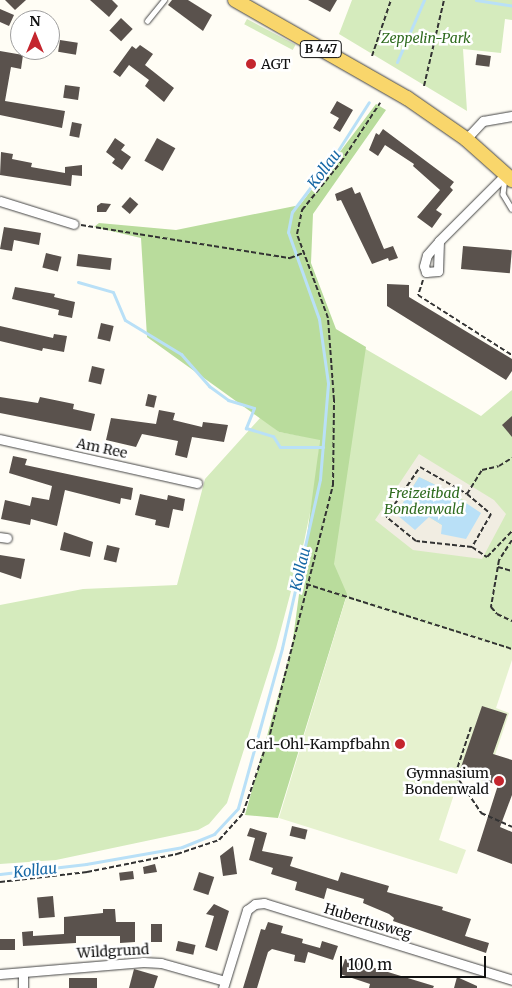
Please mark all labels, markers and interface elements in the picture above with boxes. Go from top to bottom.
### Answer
north arrow [10,10,60,60]
text: N [29,12,41,30]
park label: Zeppelin-Park [381,30,471,46]
road number: B 447 [300,40,342,59]
place label: AGT [261,56,290,72]
marker: AGT [245,58,257,70]
water label: Kollau [304,146,344,192]
street label: Am Ree [75,434,129,462]
park label: Freizeitbad Bondenwald [384,485,464,518]
water label: Kollau [286,546,314,592]
place label: Carl-Ohl-Kampfbahn [246,736,390,752]
marker: Carl-Ohl-Kampfbahn [394,738,406,750]
place label: Gymnasium Bondenwald [405,765,489,798]
marker: Gymnasium Bondenwald [493,775,505,787]
water label: Kollau [12,859,58,881]
street label: Hubertusweg [322,900,414,942]
street label: Wildgrund [76,941,150,961]
scale bar [342,946,488,978]
text: 100 m [348,955,392,974]

